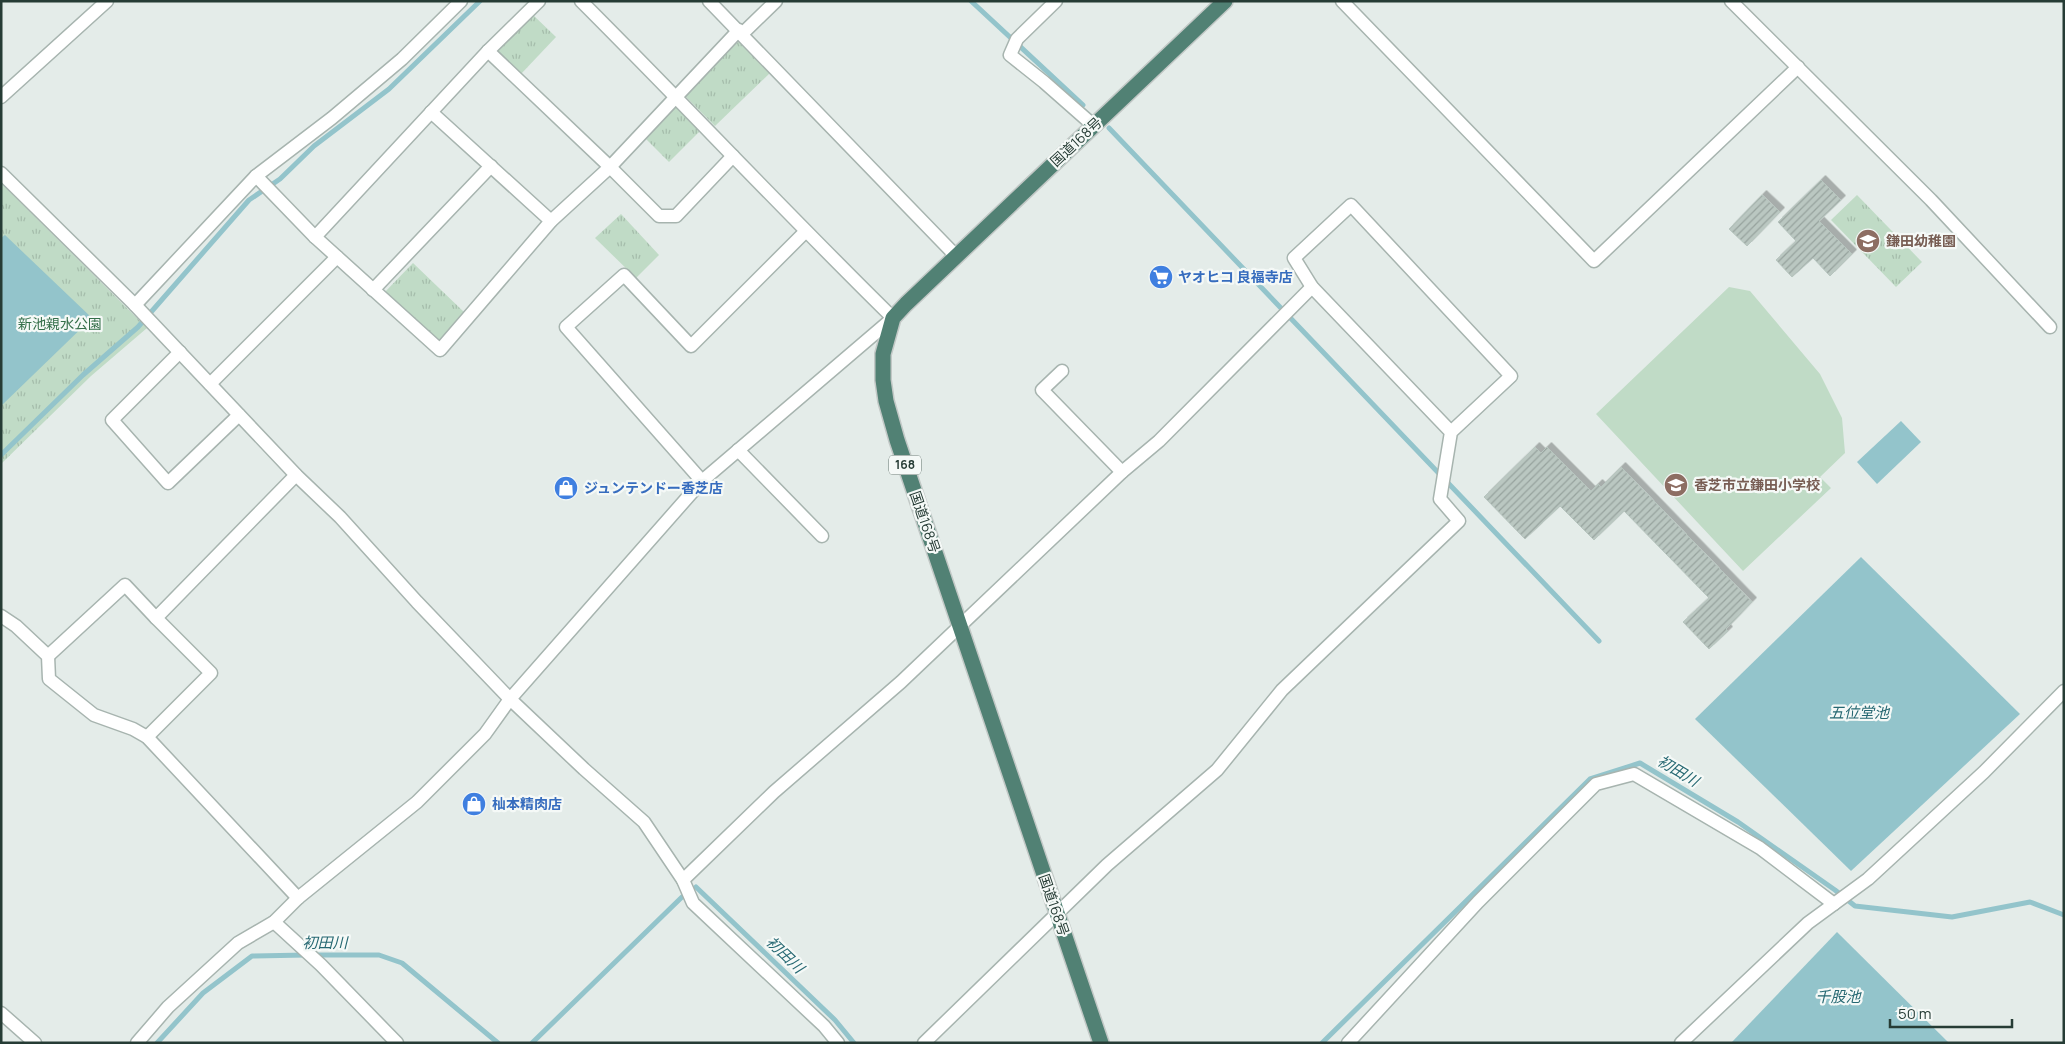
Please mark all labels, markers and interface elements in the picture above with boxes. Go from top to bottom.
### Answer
street label: 国道168号 [1046,113,1106,171]
school or university icon: 鎌田幼稚園 [1855,228,1881,254]
place label: 鎌田幼稚園 [1886,231,1956,250]
supermarket icon: ヤオヒコ 良福寺店 [1148,264,1174,290]
place label: ヤオヒコ 良福寺店 [1178,267,1293,286]
park label: 新池親水公園 [18,314,102,333]
road number: 168 [889,456,921,474]
school or university icon: 香芝市立鎌田小学校 [1663,472,1689,498]
shop icon: ジュンテンドー香芝店 [553,475,579,501]
place label: 香芝市立鎌田小学校 [1694,475,1820,494]
place label: ジュンテンドー香芝店 [584,478,723,497]
street label: 国道168号 [906,488,945,555]
water label: 五位堂池 [1829,702,1891,723]
water label: 初田川 [1654,750,1705,792]
shop icon: 杣本精肉店 [461,791,487,817]
place label: 杣本精肉店 [492,794,562,813]
street label: 国道168号 [1035,871,1074,938]
water label: 初田川 [762,931,810,979]
water label: 初田川 [302,932,349,953]
water label: 千股池 [1815,986,1862,1007]
scale bar [1890,996,2012,1028]
text: 50 m [1898,1003,1932,1024]

